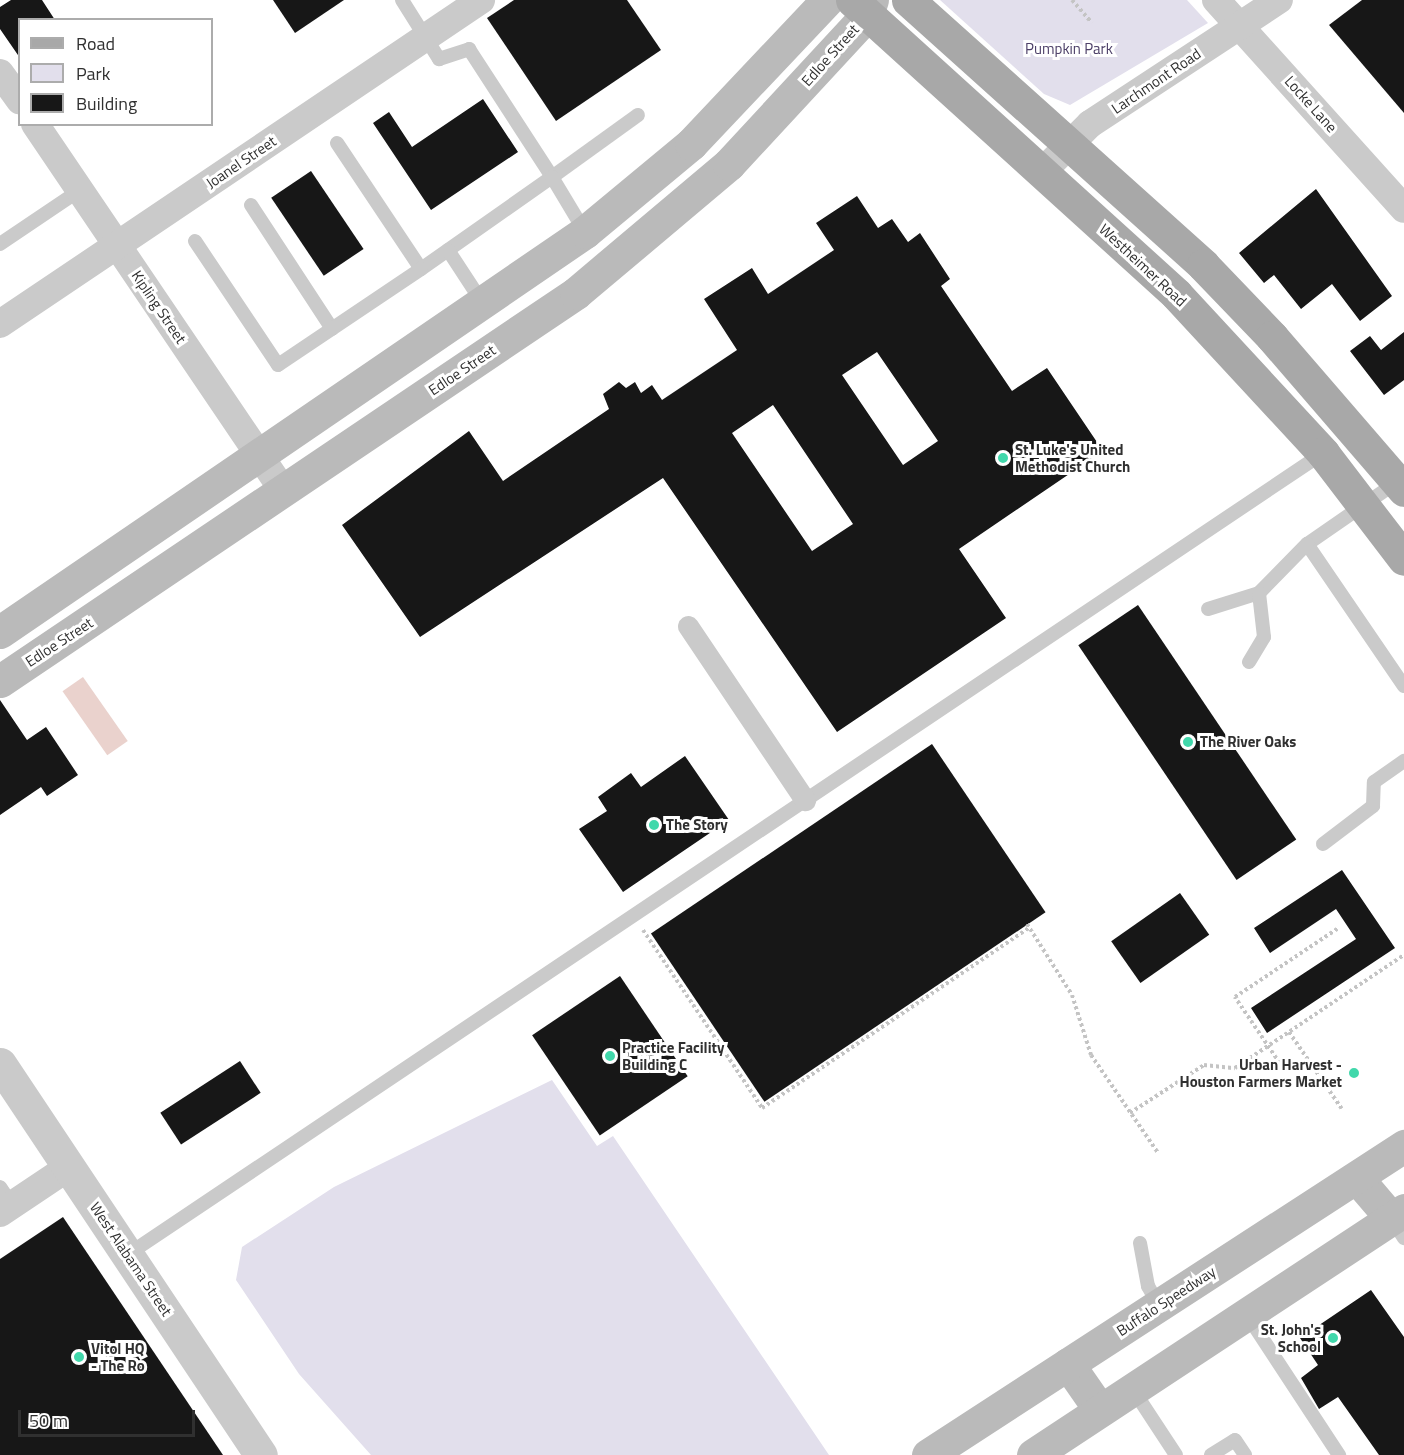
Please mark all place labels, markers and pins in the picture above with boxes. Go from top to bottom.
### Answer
place label: St. Luke's United Methodist Church [1015,440,1130,475]
marker: St. Luke's United Methodist Church [996,451,1010,465]
place label: The River Oaks [1200,733,1296,751]
marker: The River Oaks [1181,735,1195,749]
place label: The Story [666,816,728,834]
marker: The Story [647,818,661,832]
place label: Practice Facility Building C [622,1038,724,1073]
marker: Practice Facility Building C [603,1049,617,1063]
place label: Urban Harvest - Houston Farmers Market [1180,1055,1342,1090]
marker: Urban Harvest - Houston Farmers Market [1347,1066,1361,1080]
place label: St. John's School [1261,1320,1321,1355]
marker: St. John's School [1326,1331,1340,1345]
place label: Vitol HQ - The Ro [91,1339,145,1374]
marker: Vitol HQ - The Ro [72,1350,86,1364]

